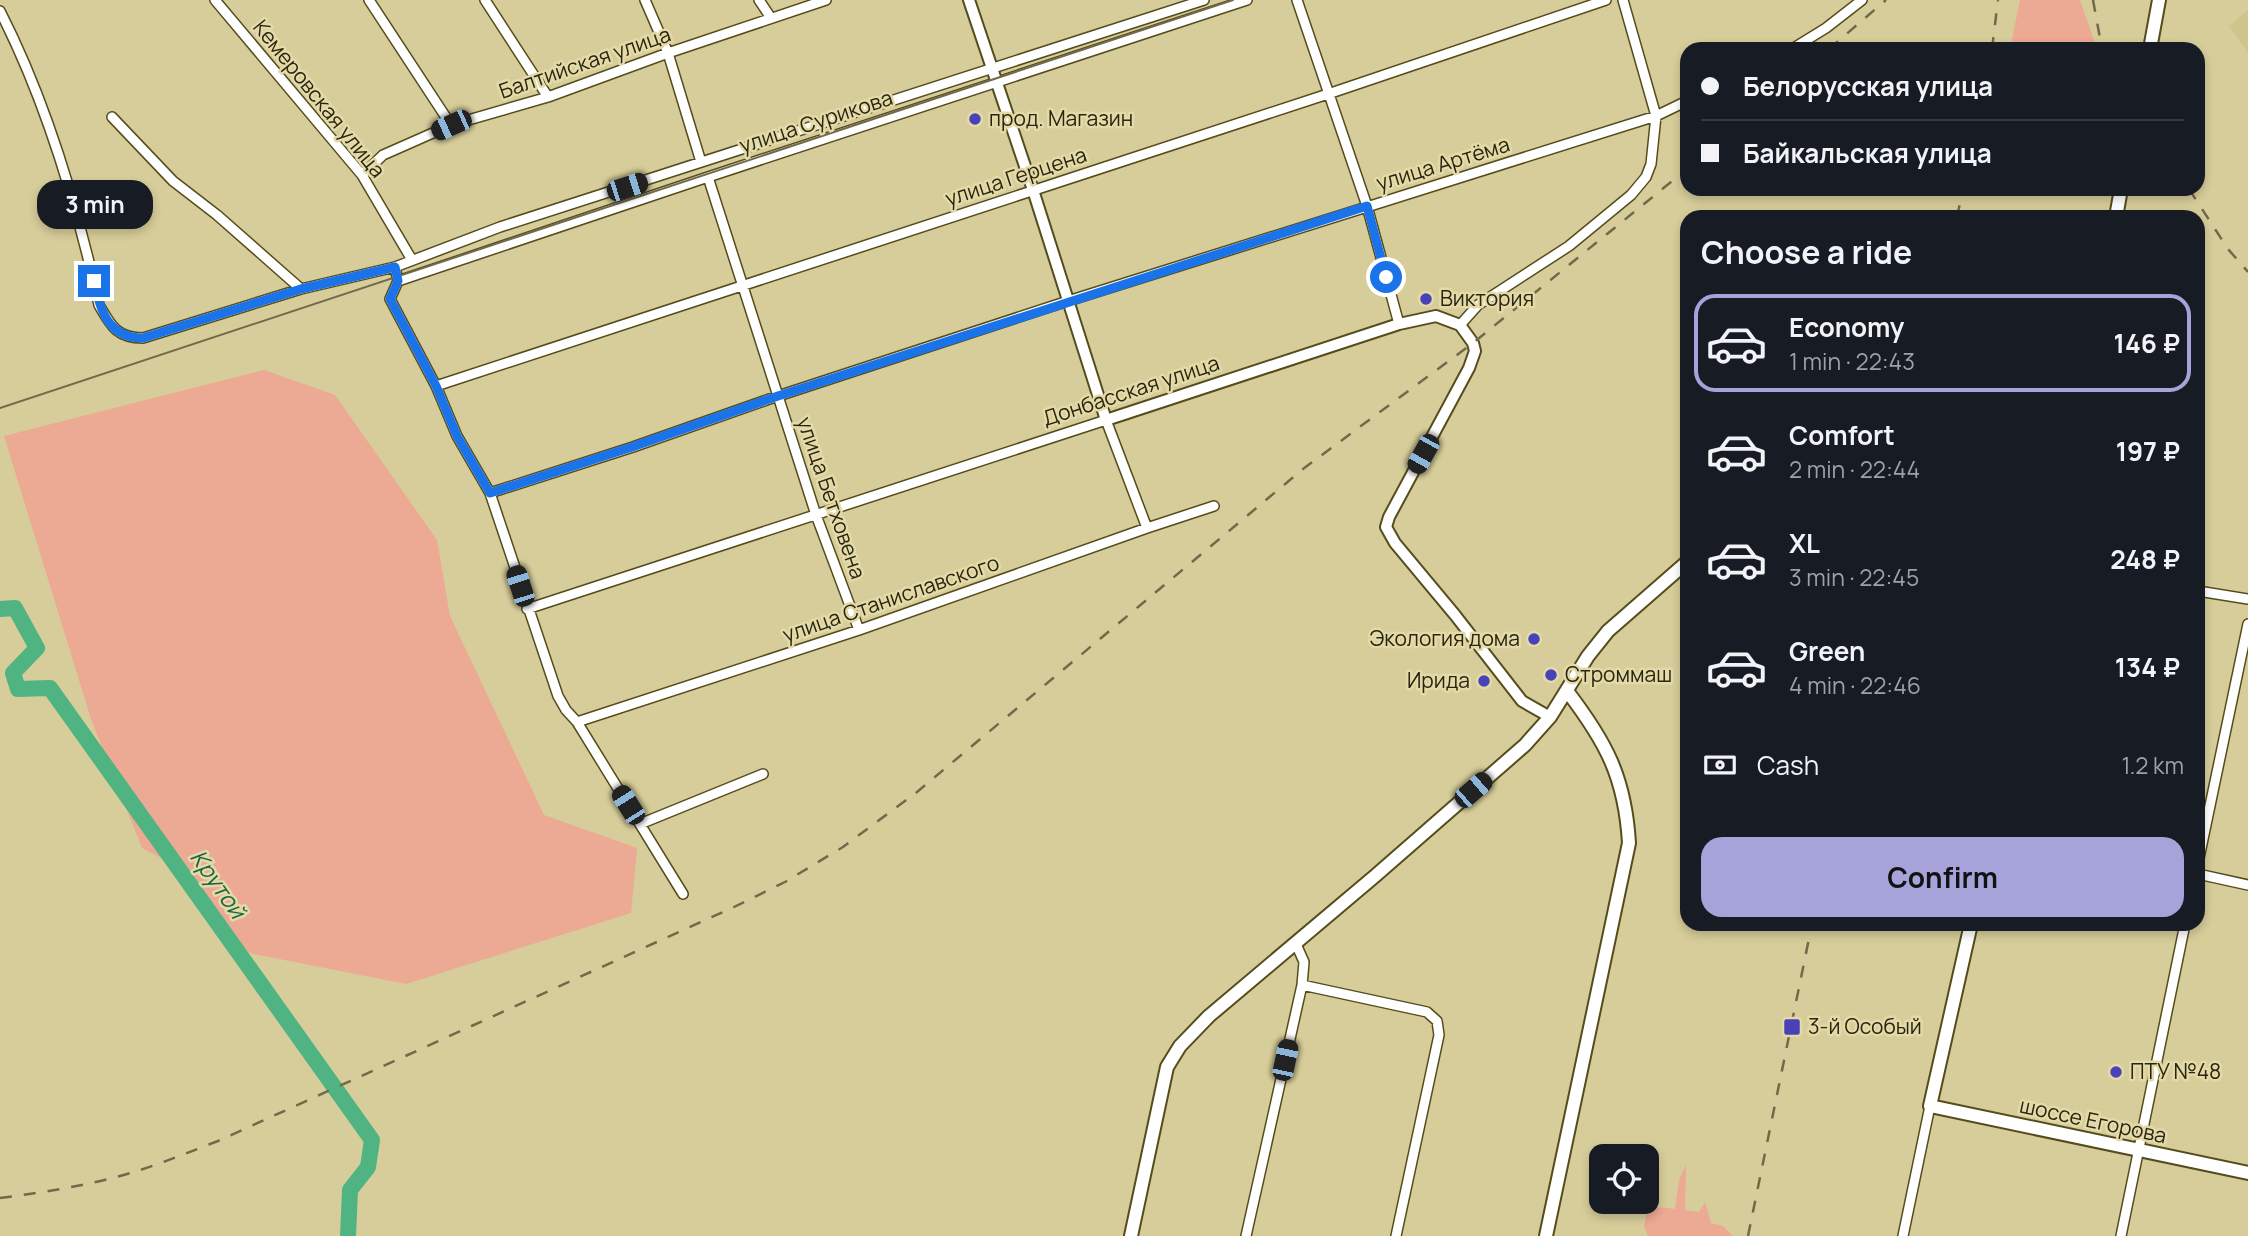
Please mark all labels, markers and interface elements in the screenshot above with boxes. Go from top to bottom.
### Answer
street label: Кемеровская улица [247,14,392,183]
street label: Балтийская улица [495,20,674,105]
text: Белорусская улица [1743,68,1993,104]
street label: улица Сурикова [735,83,896,159]
place label: прод. Магазин [989,104,1133,132]
car [428,107,475,143]
marker: прод. Магазин [967,111,983,127]
street label: улица Артёма [1373,129,1513,197]
text: Байкальская улица [1743,135,1992,171]
street label: улица Герцена [941,140,1090,212]
car [604,171,651,203]
callout: 3 min [36,180,152,229]
text: 3 min [65,188,125,220]
text: Choose a ride [1701,230,1912,274]
route start [1370,261,1402,293]
route end [78,265,110,297]
place label: Виктория [1440,284,1534,312]
marker: Виктория [1418,291,1434,307]
text: Economy [1789,309,1904,345]
icon: car [1705,312,1768,375]
text: 146 ₽ [2114,325,2180,361]
text: 1 min · 22:43 [1789,345,1915,377]
street label: Донбасская улица [1039,348,1223,432]
street label: улица Бетховена [791,413,873,582]
text: Comfort [1789,417,1895,453]
icon: car [1705,420,1768,483]
car [1404,431,1443,477]
text: 197 ₽ [2116,433,2180,469]
text: 2 min · 22:44 [1789,453,1920,485]
text: XL [1789,525,1820,561]
icon: car [1705,528,1768,591]
text: 248 ₽ [2110,541,2180,577]
street label: улица Станиславского [779,548,1003,648]
text: 3 min · 22:45 [1789,561,1919,593]
car [504,563,537,609]
place label: Экология дома [1369,624,1520,652]
marker: Экология дома [1526,631,1542,647]
text: Green [1789,633,1865,669]
icon: car [1705,636,1768,699]
text: 134 ₽ [2115,649,2180,685]
place label: Строммаш [1565,660,1672,688]
place label: Ирида [1407,666,1470,694]
marker: Строммаш [1543,667,1559,683]
text: 4 min · 22:46 [1789,669,1921,701]
marker: Ирида [1476,673,1492,689]
icon: cash [1701,746,1739,784]
text: Cash [1757,747,1819,783]
text: 1.2 km [2121,749,2184,781]
car [1451,768,1496,812]
car [608,782,649,828]
button: Confirm [1701,837,2184,917]
water label: Крутой [184,843,255,926]
place label: 3-й Особый [1808,1012,1922,1040]
marker: 3-й Особый [1782,1017,1802,1037]
car [1271,1037,1300,1083]
place label: ПТУ №48 [2130,1057,2221,1085]
marker: ПТУ №48 [2108,1064,2124,1080]
street label: шоссе Егорова [2017,1091,2169,1149]
map controls [1589,1144,1659,1214]
button: locate [1589,1144,1659,1214]

